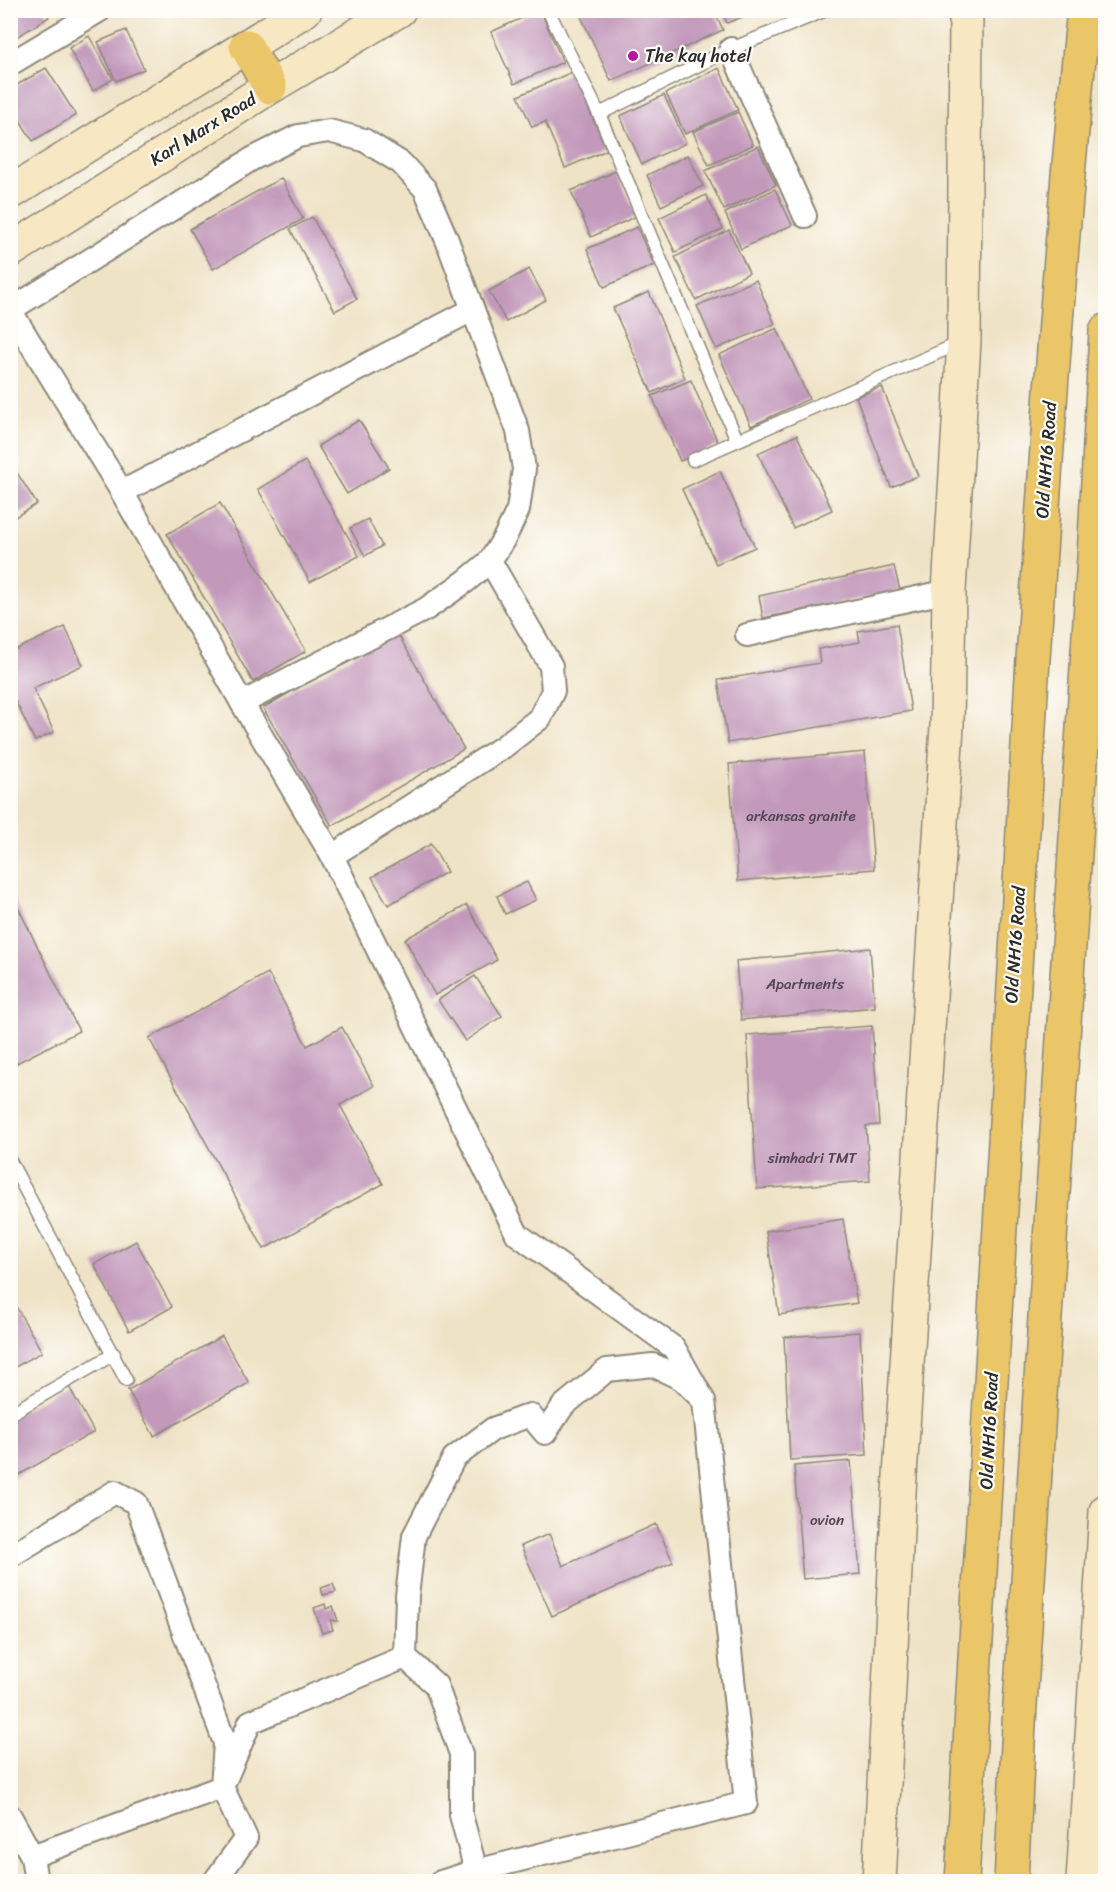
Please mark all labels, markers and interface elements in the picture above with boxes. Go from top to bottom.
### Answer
place label: The kay hotel [645,40,752,72]
marker: The kay hotel [626,49,640,63]
street label: Karl Marx Road [143,83,264,175]
street label: Old NH16 Road [1026,399,1066,520]
house number: arkansas granite [746,803,856,829]
street label: Old NH16 Road [995,884,1035,1005]
house number: Apartments [765,971,844,997]
house number: simhadri TMT [767,1145,858,1171]
street label: Old NH16 Road [970,1370,1008,1490]
house number: ovion [810,1507,844,1533]

